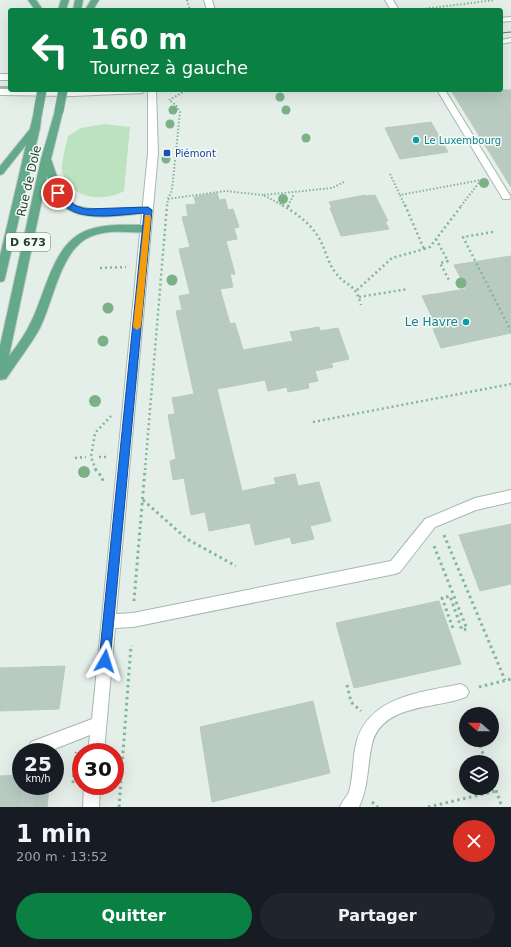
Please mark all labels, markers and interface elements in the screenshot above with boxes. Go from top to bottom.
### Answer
text: 160 m [90,23,187,56]
icon: left [24,24,76,76]
text: Tournez à gauche [90,57,248,78]
marker: Le Luxembourg [411,135,421,145]
place label: Le Luxembourg [424,135,501,146]
street label: Rue de Dole [14,144,44,218]
marker: Piémont [162,148,172,158]
place label: Piémont [175,148,216,159]
pin [41,176,75,210]
icon: arrive [47,182,69,204]
road number: D 673 [6,233,50,251]
place label: Le Havre [405,315,458,329]
marker: Le Havre [461,317,471,327]
position arrow [84,640,126,682]
north arrow [459,707,499,747]
map controls [459,707,499,795]
speed limit sign: 30 [72,743,124,795]
text: 25 [24,752,52,776]
button: layers [459,755,499,795]
text: km/h [25,773,51,784]
text: 1 min [16,820,91,848]
button: close [453,820,495,862]
text: 200 m · 13:52 [16,849,107,864]
button: Quitter [16,893,252,939]
button: Partager [260,893,495,939]

